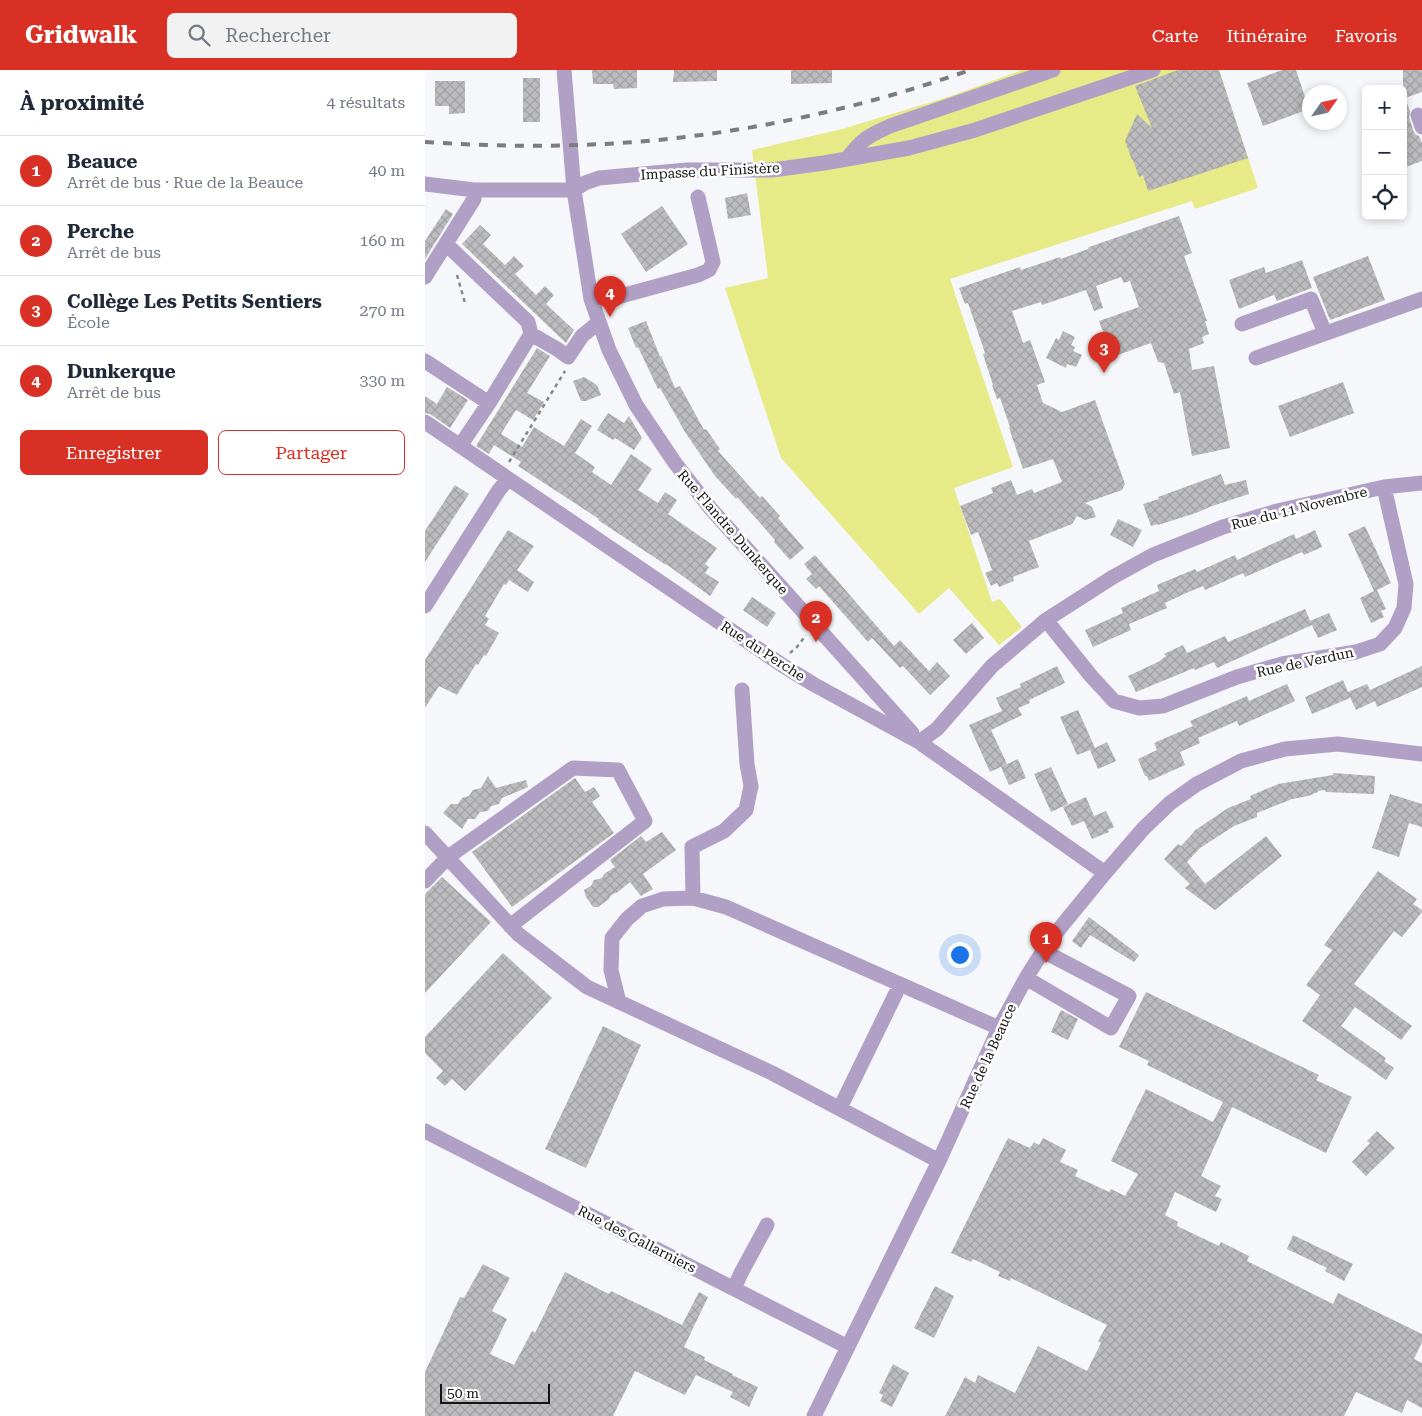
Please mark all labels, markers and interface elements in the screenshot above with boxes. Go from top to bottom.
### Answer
search box [167,13,517,58]
text: Gridwalk [25,21,137,49]
icon: search [185,21,213,49]
text: Rechercher [225,24,331,47]
text: Carte [1152,25,1198,46]
text: Itinéraire [1226,25,1307,46]
text: Favoris [1335,25,1397,46]
north arrow [1302,85,1347,130]
map controls [1362,85,1407,220]
button: + [1362,85,1407,130]
text: À proximité [20,91,144,115]
text: 4 résultats [326,93,405,112]
button: − [1362,130,1407,175]
text: Beauce [67,150,137,173]
street label: Impasse du Finistère [640,159,780,183]
text: 1 [32,161,40,180]
text: 40 m [368,161,405,180]
text: Arrêt de bus · Rue de la Beauce [67,173,303,192]
button: locate [1362,175,1407,220]
text: Perche [67,220,134,243]
text: 2 [32,231,40,250]
text: 160 m [359,231,405,250]
text: Arrêt de bus [67,243,161,262]
pin: 4 [594,276,626,317]
text: Collège Les Petits Sentiers [67,290,322,313]
text: 3 [32,301,40,320]
text: 270 m [359,301,405,320]
text: École [67,313,110,332]
pin: 3 [1088,332,1120,373]
text: Dunkerque [67,360,176,383]
text: 4 [32,371,40,390]
text: 330 m [359,371,405,390]
text: Arrêt de bus [67,383,161,402]
button: Enregistrer [20,430,208,475]
button: Partager [218,430,405,475]
street label: Rue Flandre Dunkerque [674,466,792,598]
street label: Rue du 11 Novembre [1229,483,1369,533]
pin: 2 [800,601,832,642]
street label: Rue du Perche [718,618,808,684]
street label: Rue de Verdun [1255,644,1355,680]
pin: 1 [1030,922,1062,963]
your location [947,942,973,968]
street label: Rue de la Beauce [957,1001,1019,1111]
street label: Rue des Gallarniers [575,1202,699,1276]
scale bar [440,1381,550,1404]
text: 50 m [447,1385,479,1401]

